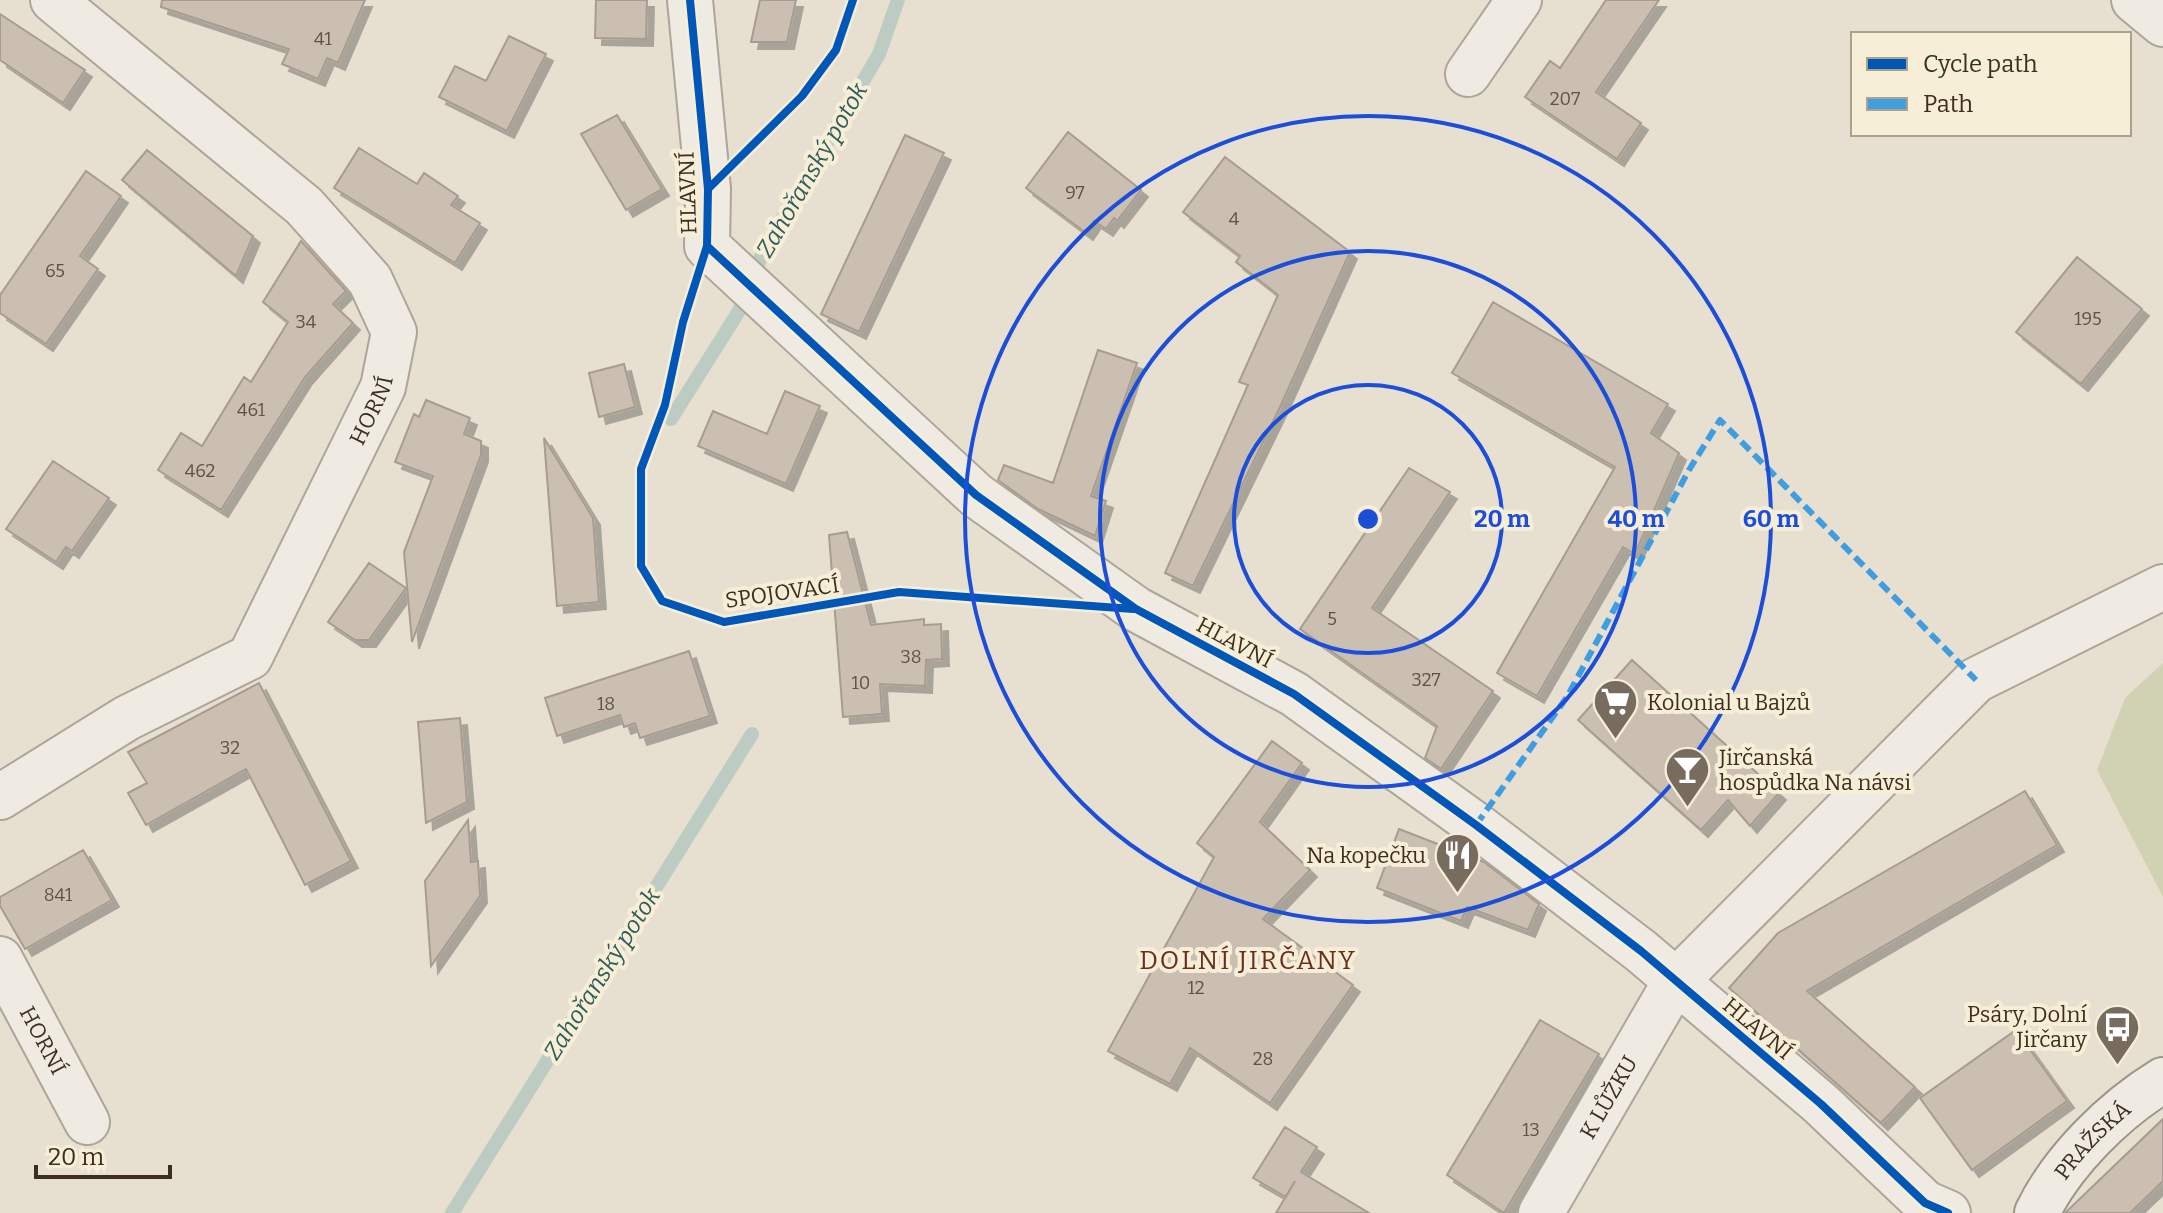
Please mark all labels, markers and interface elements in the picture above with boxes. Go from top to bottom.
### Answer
house number: 41 [314,28,333,50]
legend [1851,32,2131,136]
text: Cycle path [1923,50,2038,78]
water label: Zahořanský potok [751,77,874,262]
house number: 207 [1550,88,1580,110]
text: Path [1923,90,1973,118]
street label: HLAVNÍ [673,151,702,235]
house number: 97 [1065,182,1085,204]
house number: 4 [1229,208,1240,230]
house number: 65 [45,260,65,282]
house number: 195 [2074,308,2102,330]
house number: 34 [296,311,317,333]
street label: HORNÍ [344,374,399,449]
house number: 461 [237,399,266,421]
house number: 462 [185,460,215,482]
centre of rings [1354,505,1382,533]
text: 20 m [1474,505,1530,533]
text: 40 m [1607,505,1665,533]
text: 60 m [1743,505,1799,533]
street label: SPOJOVACÍ [723,571,841,614]
house number: 5 [1327,608,1337,630]
street label: HLAVNÍ [1192,611,1278,674]
house number: 38 [900,646,922,668]
house number: 327 [1412,669,1440,691]
house number: 10 [852,672,870,694]
supermarket icon: Kolonial u Bajzů [1592,678,1640,741]
place label: Kolonial u Bajzů [1647,689,1810,716]
house number: 18 [597,693,615,715]
house number: 32 [220,737,240,759]
place label: Jirčanská hospůdka Na návsi [1718,744,1911,796]
bar icon: Jirčanská hospůdka Na návsi [1664,746,1712,809]
restaurant icon: Na kopečku [1433,831,1481,894]
place label: Na kopečku [1306,842,1426,869]
water label: Zahořanský potok [538,882,666,1065]
house number: 841 [44,884,73,906]
district label: DOLNÍ JIRČANY [1139,945,1357,976]
house number: 12 [1187,977,1205,999]
street label: HLAVNÍ [1717,991,1798,1065]
place label: Psáry, Dolní Jirčany [1967,1001,2087,1053]
street label: HORNÍ [14,1002,72,1079]
bus stop icon: Psáry, Dolní Jirčany [2094,1003,2142,1066]
house number: 28 [1253,1048,1273,1070]
street label: K LŮŽKU [1574,1051,1643,1144]
street label: PRAŽSKÁ [2048,1095,2136,1185]
house number: 13 [1522,1119,1540,1141]
scale bar [36,1129,170,1179]
text: 20 m [48,1143,104,1171]

